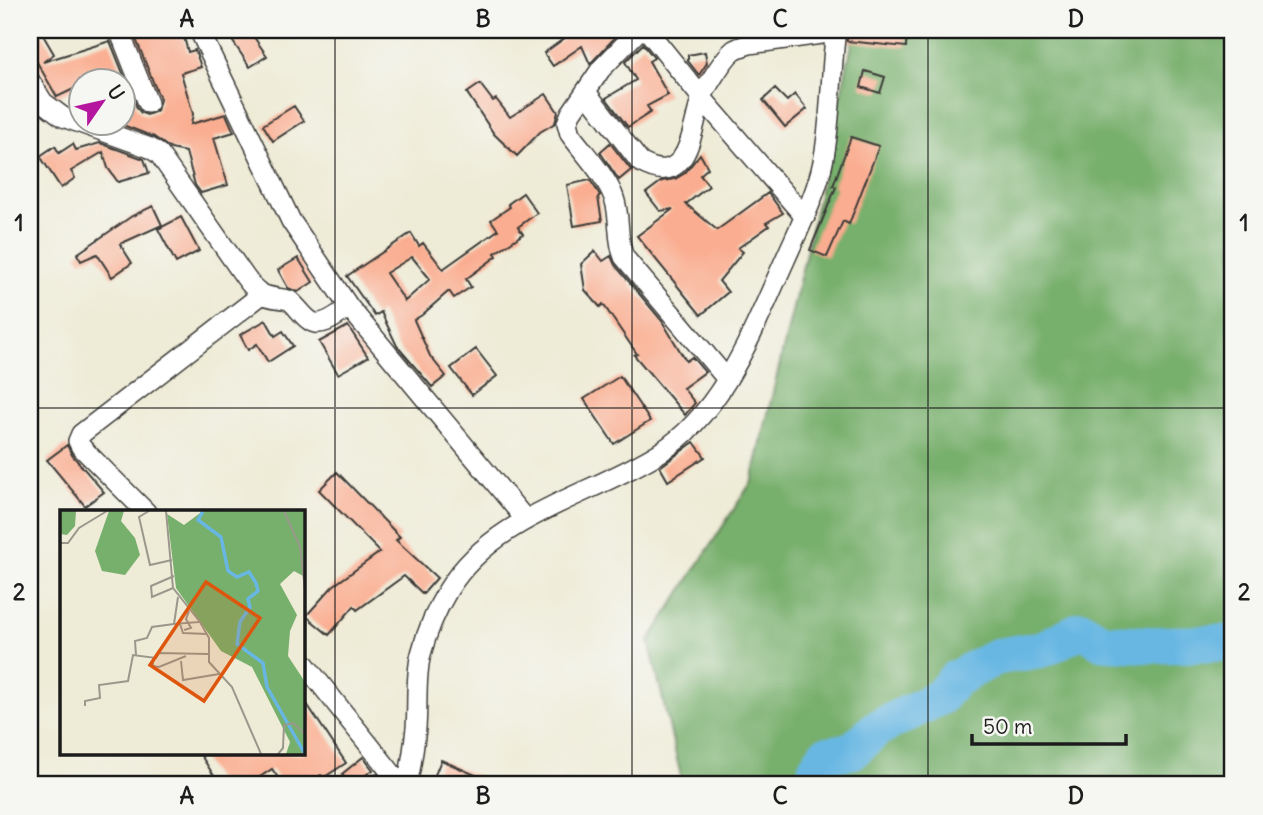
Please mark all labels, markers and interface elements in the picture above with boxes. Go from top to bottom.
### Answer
text: A [180,4,195,33]
text: B [475,4,491,33]
text: C [772,4,788,33]
text: D [1068,4,1084,33]
north arrow [66,66,136,136]
text: U [103,80,130,105]
text: 1 [14,208,24,237]
text: 1 [1239,208,1249,237]
inset map [60,510,304,756]
text: 2 [13,577,26,606]
text: 2 [1238,577,1251,606]
scale bar [972,703,1126,747]
text: 50 m [983,713,1032,740]
text: A [180,781,195,810]
text: B [475,781,491,810]
text: C [772,781,788,810]
text: D [1068,781,1084,810]

